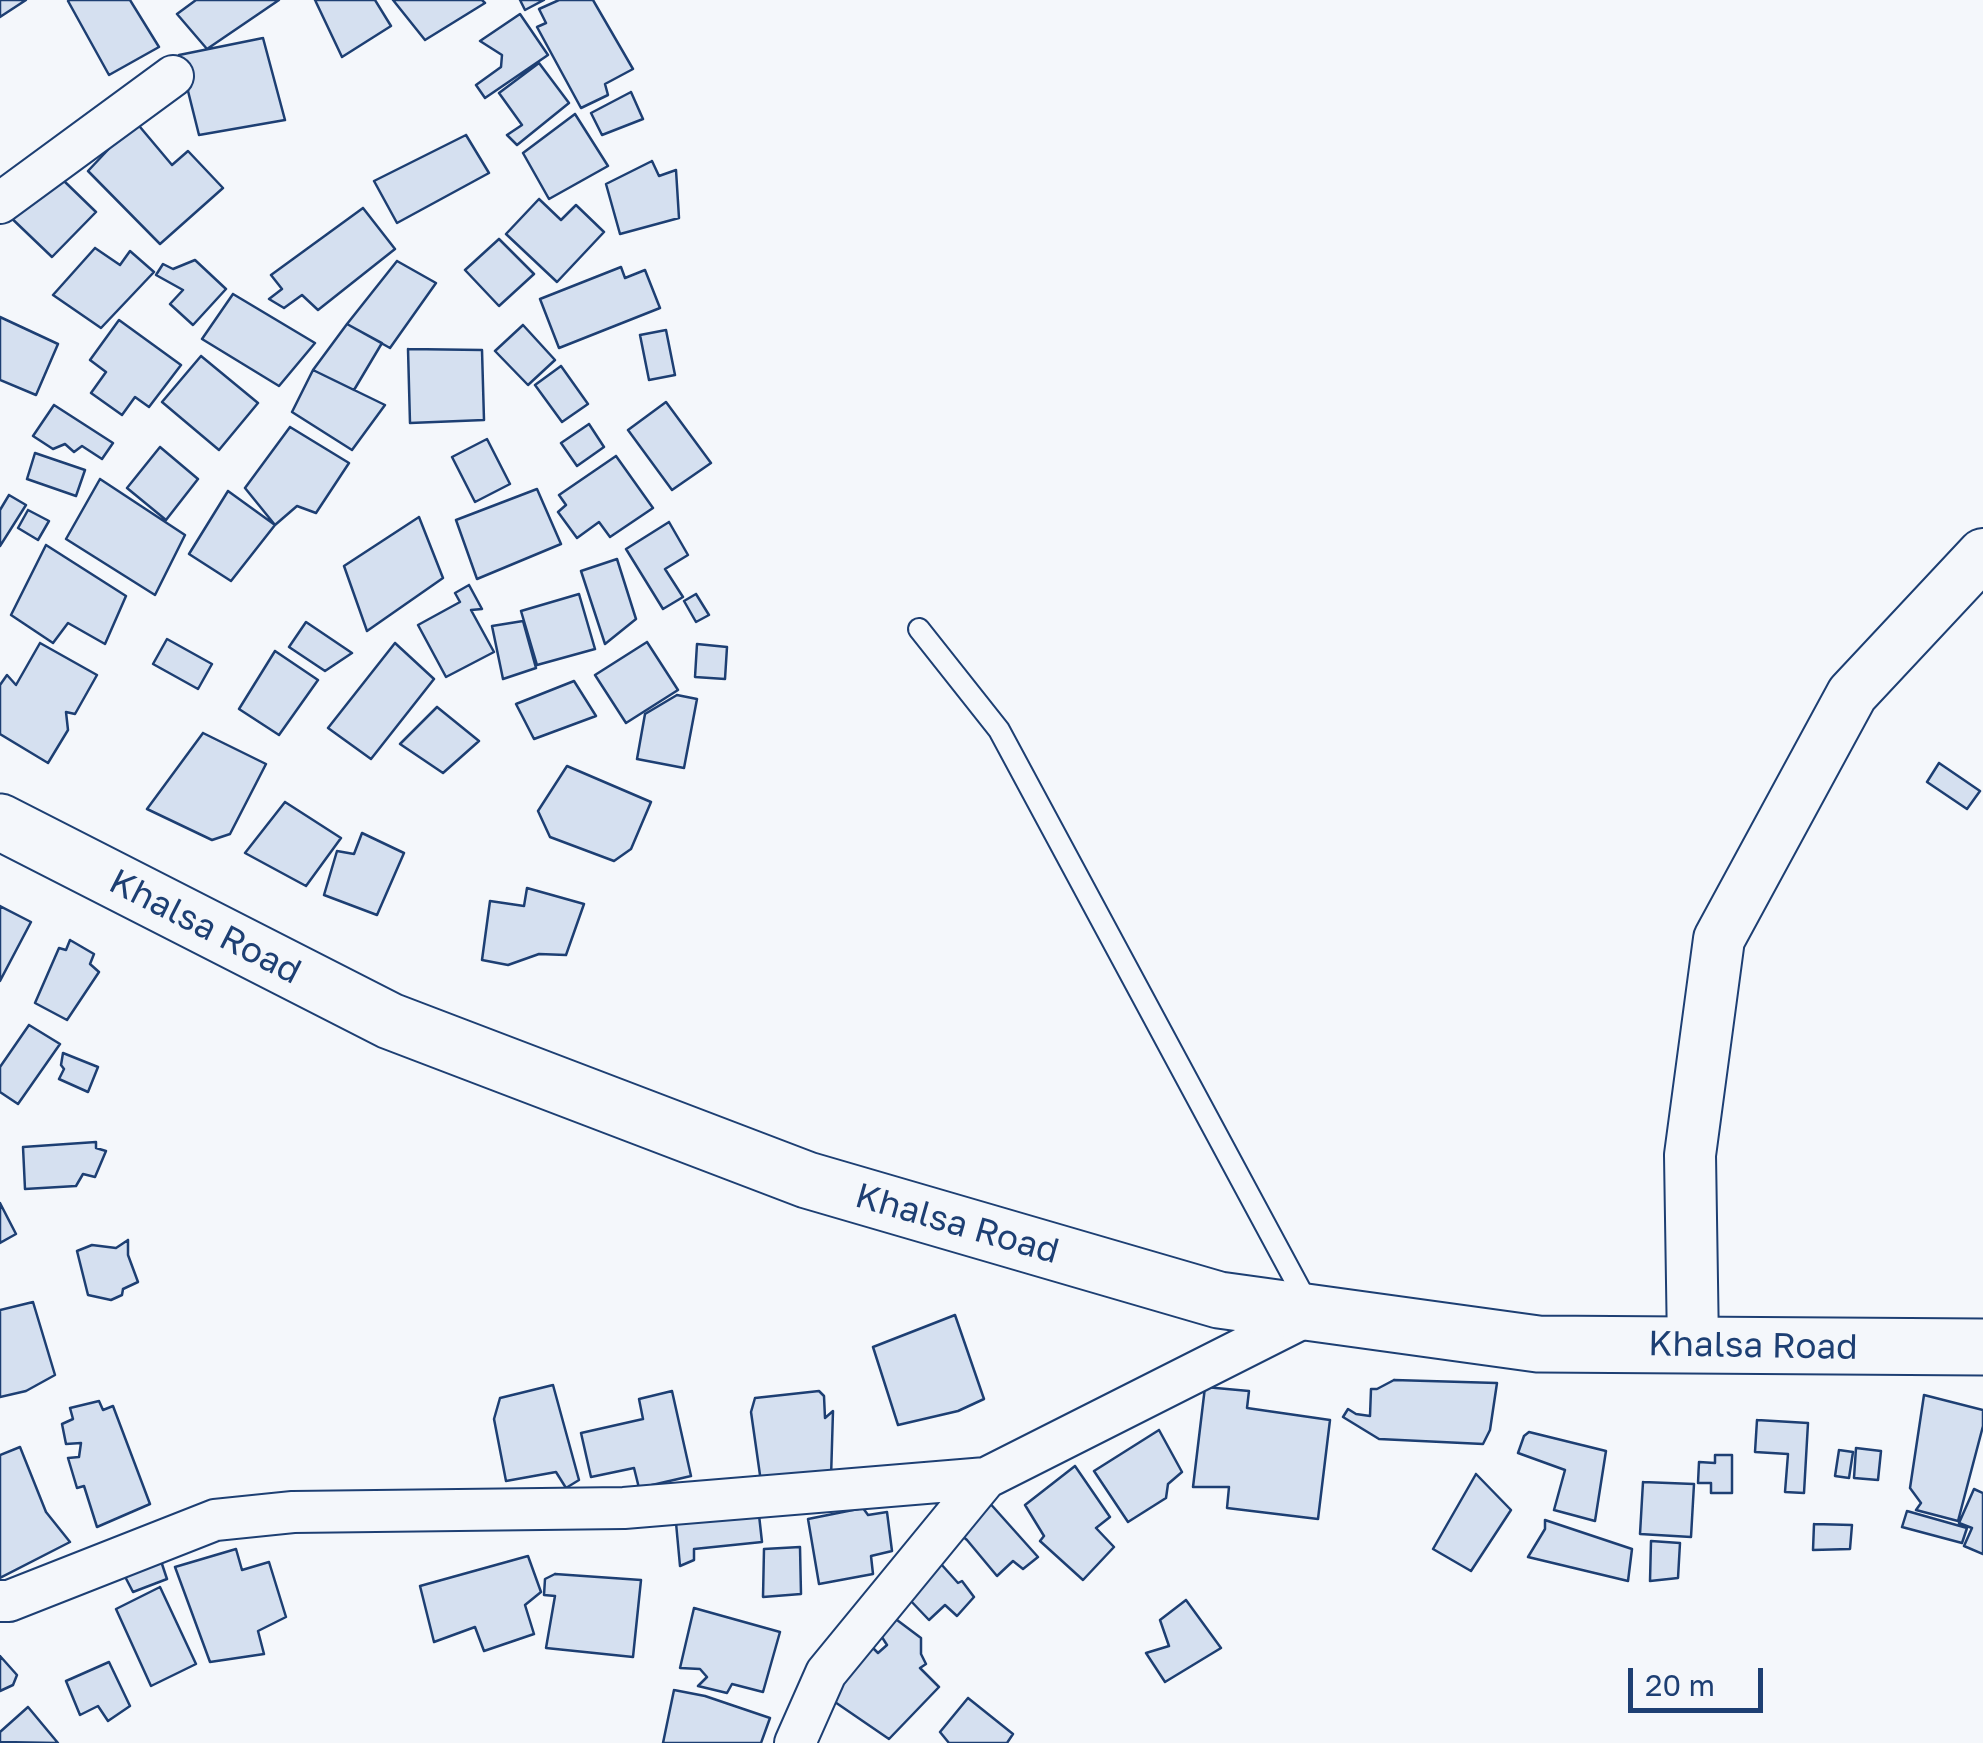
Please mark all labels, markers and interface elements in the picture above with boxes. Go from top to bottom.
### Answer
street label: Khalsa Road [102,861,308,993]
street label: Khalsa Road [851,1175,1063,1273]
street label: Khalsa Road [1648,1323,1858,1369]
scale bar [1633,1648,1768,1710]
text: 20 m [1645,1667,1715,1703]

